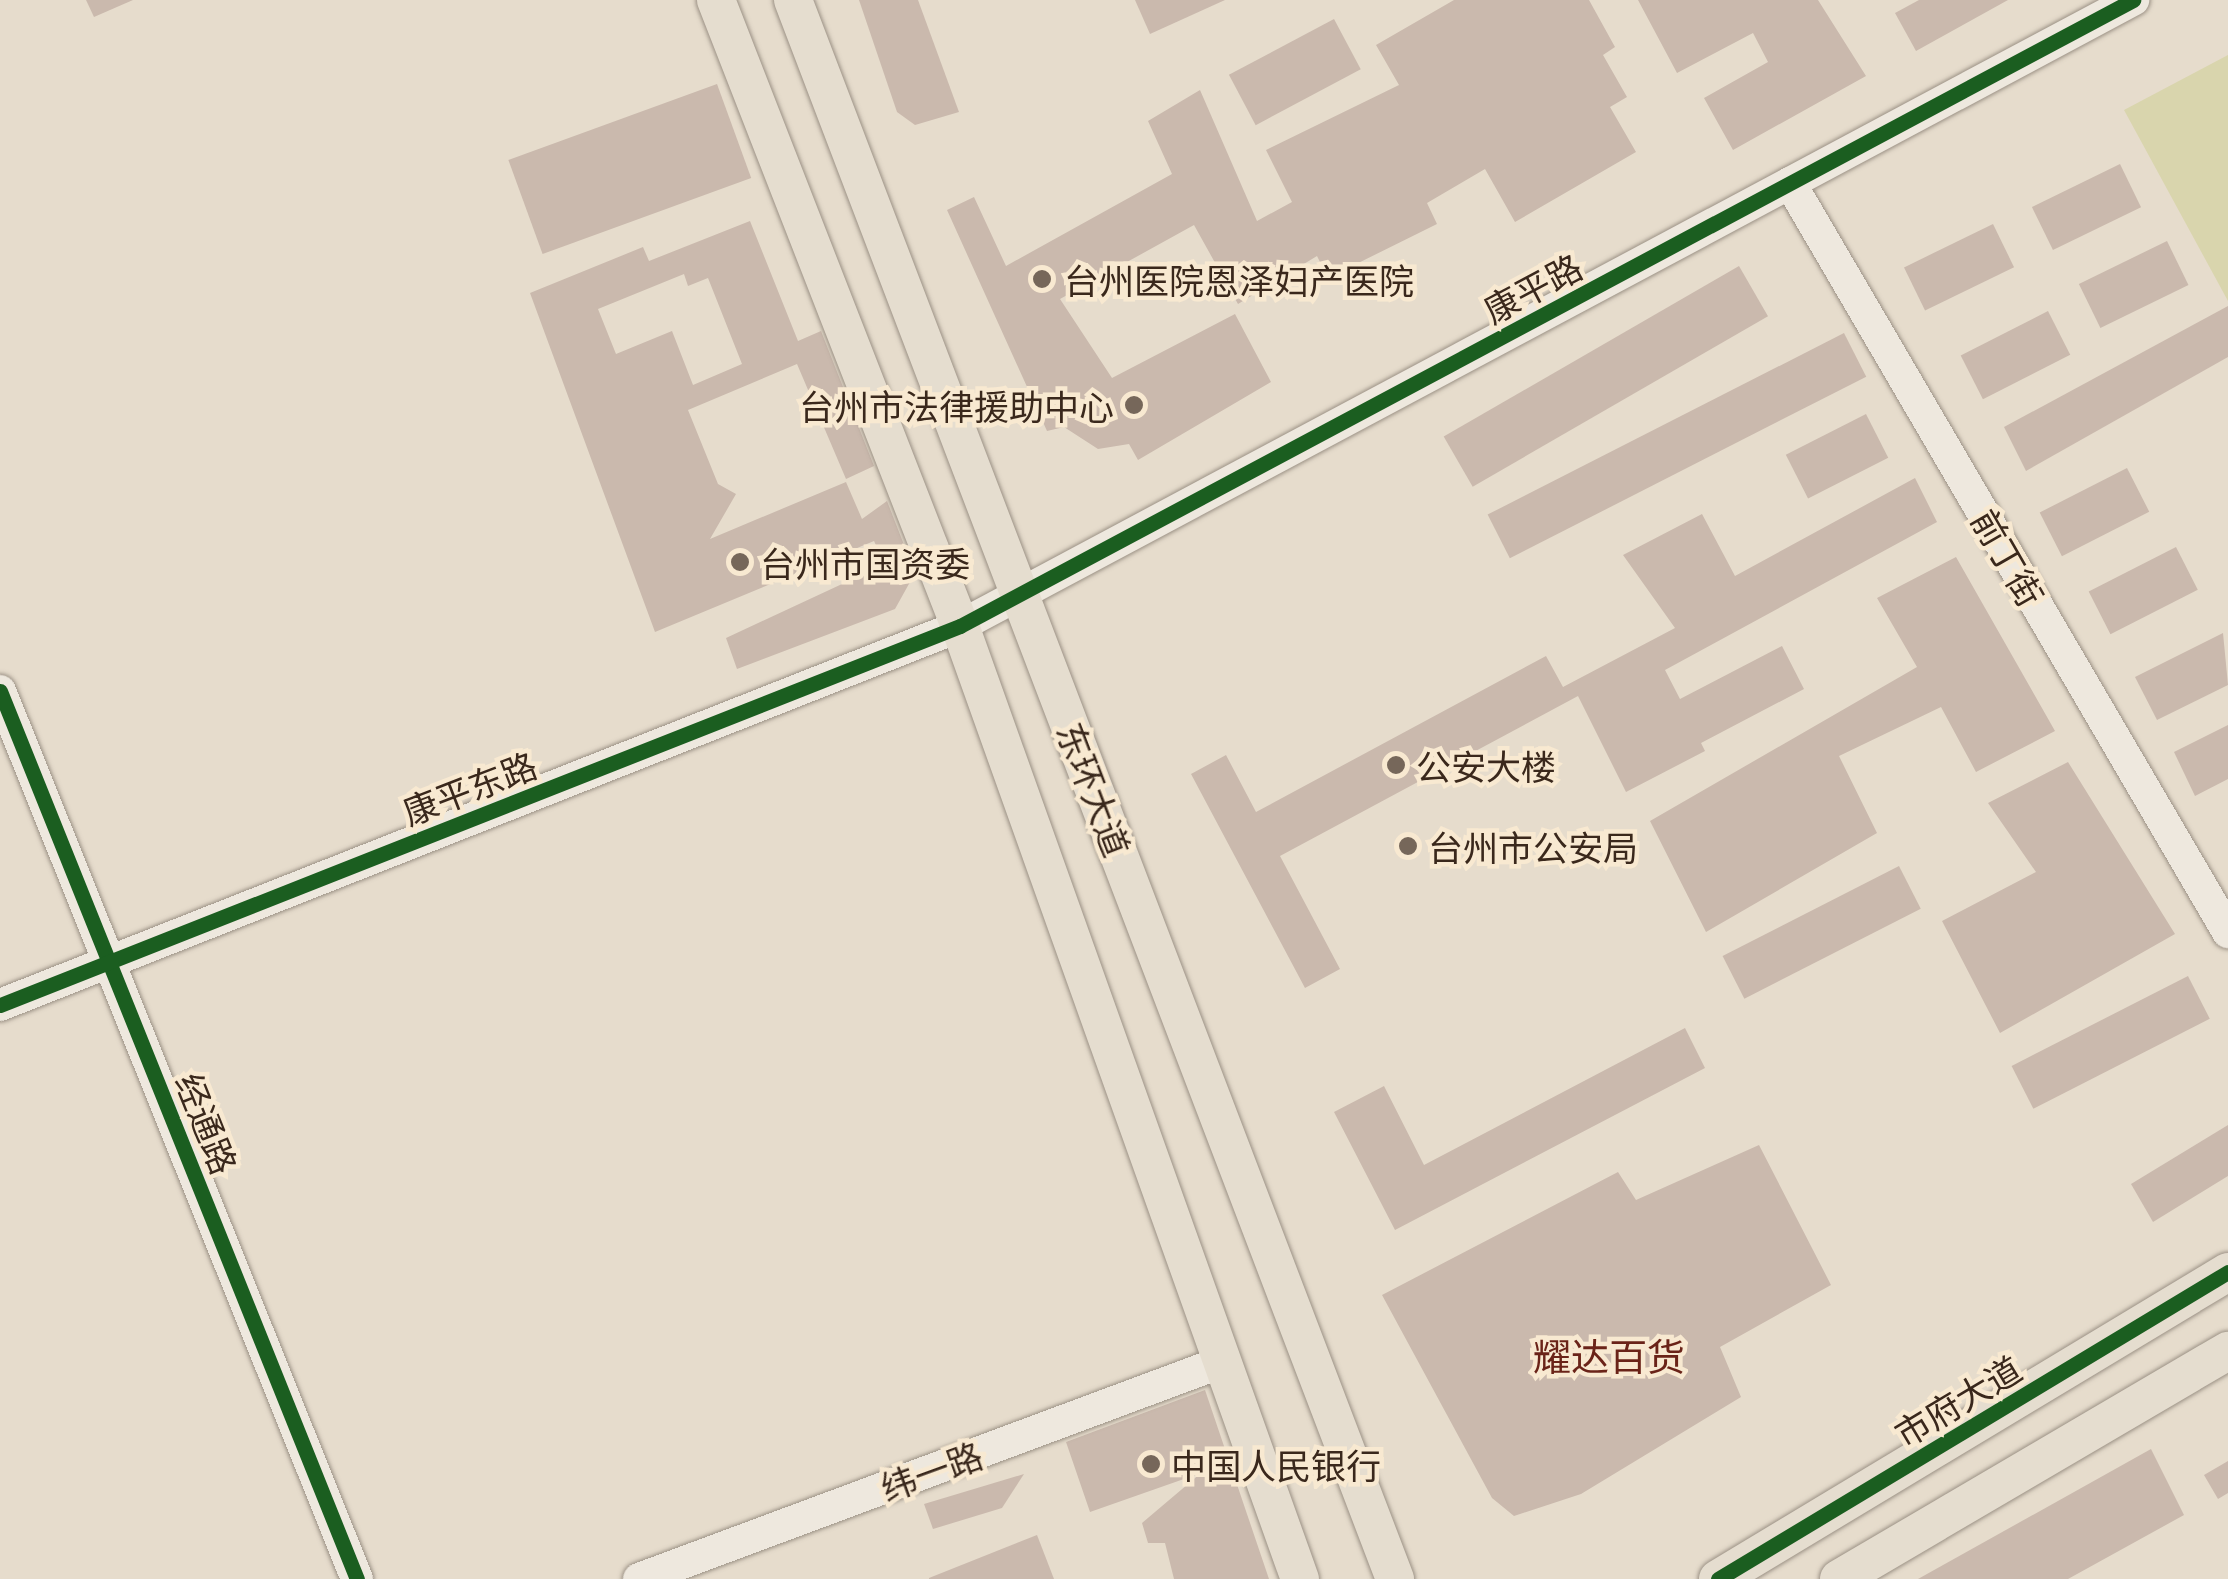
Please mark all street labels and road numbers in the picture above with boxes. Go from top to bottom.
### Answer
street label: 康平路 [1476,244,1588,330]
street label: 前丁街 [1965,501,2053,613]
street label: 东环大道 [1050,716,1140,862]
street label: 康平东路 [396,742,542,832]
street label: 经通路 [169,1066,247,1180]
street label: 市府大道 [1886,1346,2028,1454]
street label: 纬一路 [874,1432,988,1508]

